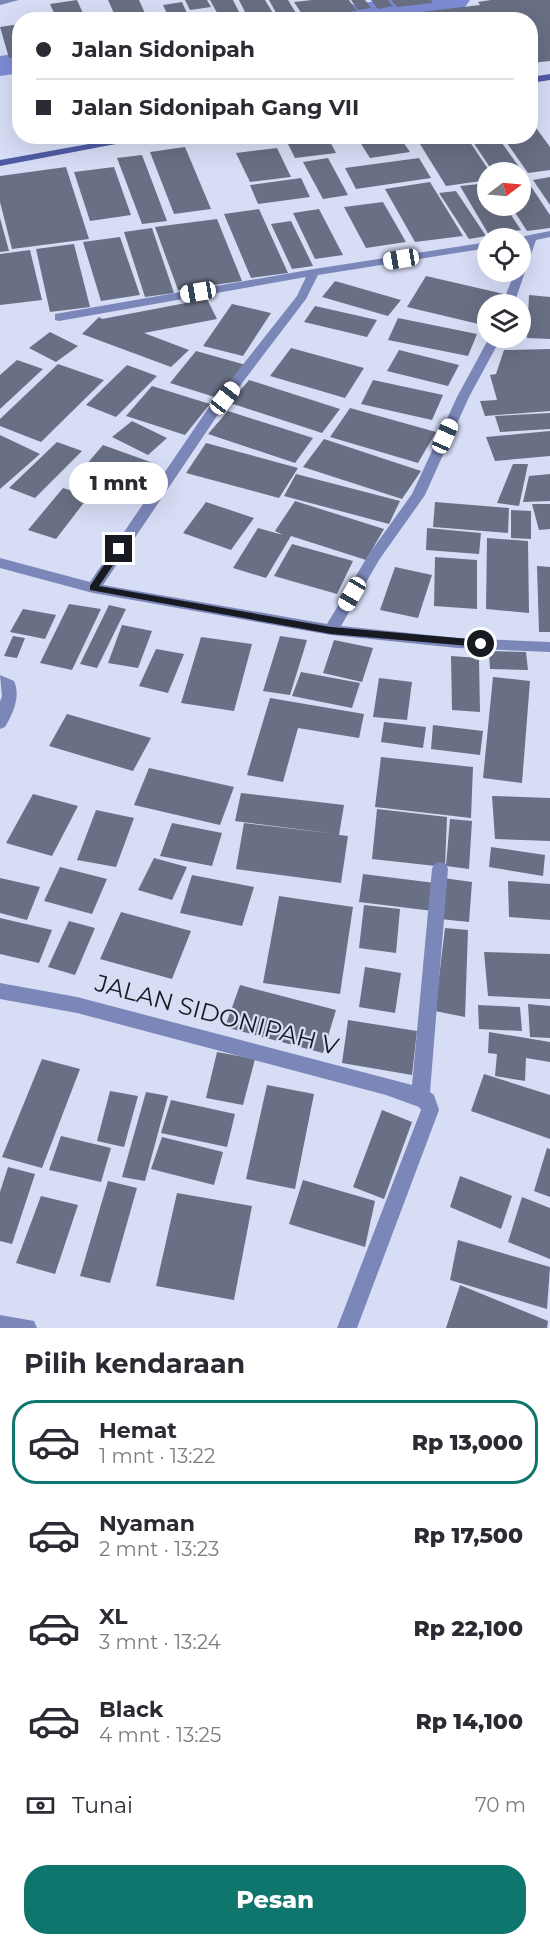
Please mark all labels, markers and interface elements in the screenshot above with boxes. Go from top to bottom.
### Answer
text: Jalan Sidonipah [72,36,255,63]
text: Jalan Sidonipah Gang VII [72,94,359,121]
north arrow [477,162,531,216]
map controls [477,162,531,348]
button: locate [477,228,531,282]
car [382,247,420,271]
car [179,280,217,304]
button: layers [477,294,531,348]
car [207,378,243,418]
car [429,416,461,456]
callout: 1 mnt [70,462,168,504]
text: 1 mnt [90,471,147,495]
route end [105,535,132,562]
car [335,574,369,614]
route start [467,630,494,657]
street label: JALAN SIDONIPAH V [91,968,342,1061]
text: Pilih kendaraan [24,1347,245,1380]
icon: car [27,1415,81,1469]
text: Hemat [99,1417,177,1444]
text: Rp 13,000 [412,1429,523,1456]
text: 1 mnt · 13:22 [99,1444,215,1468]
icon: car [27,1508,81,1562]
text: Nyaman [99,1510,195,1537]
text: Rp 17,500 [414,1522,523,1549]
text: 2 mnt · 13:23 [99,1537,219,1561]
icon: car [27,1601,81,1655]
text: XL [99,1603,128,1630]
text: Rp 22,100 [414,1615,523,1642]
text: 3 mnt · 13:24 [99,1630,221,1654]
icon: car [27,1694,81,1748]
text: Black [99,1696,163,1723]
text: Rp 14,100 [415,1708,523,1735]
text: 4 mnt · 13:25 [99,1723,221,1747]
icon: cash [24,1789,57,1822]
text: Tunai [72,1792,133,1819]
text: 70 m [475,1793,526,1817]
button: Pesan [24,1865,526,1934]

